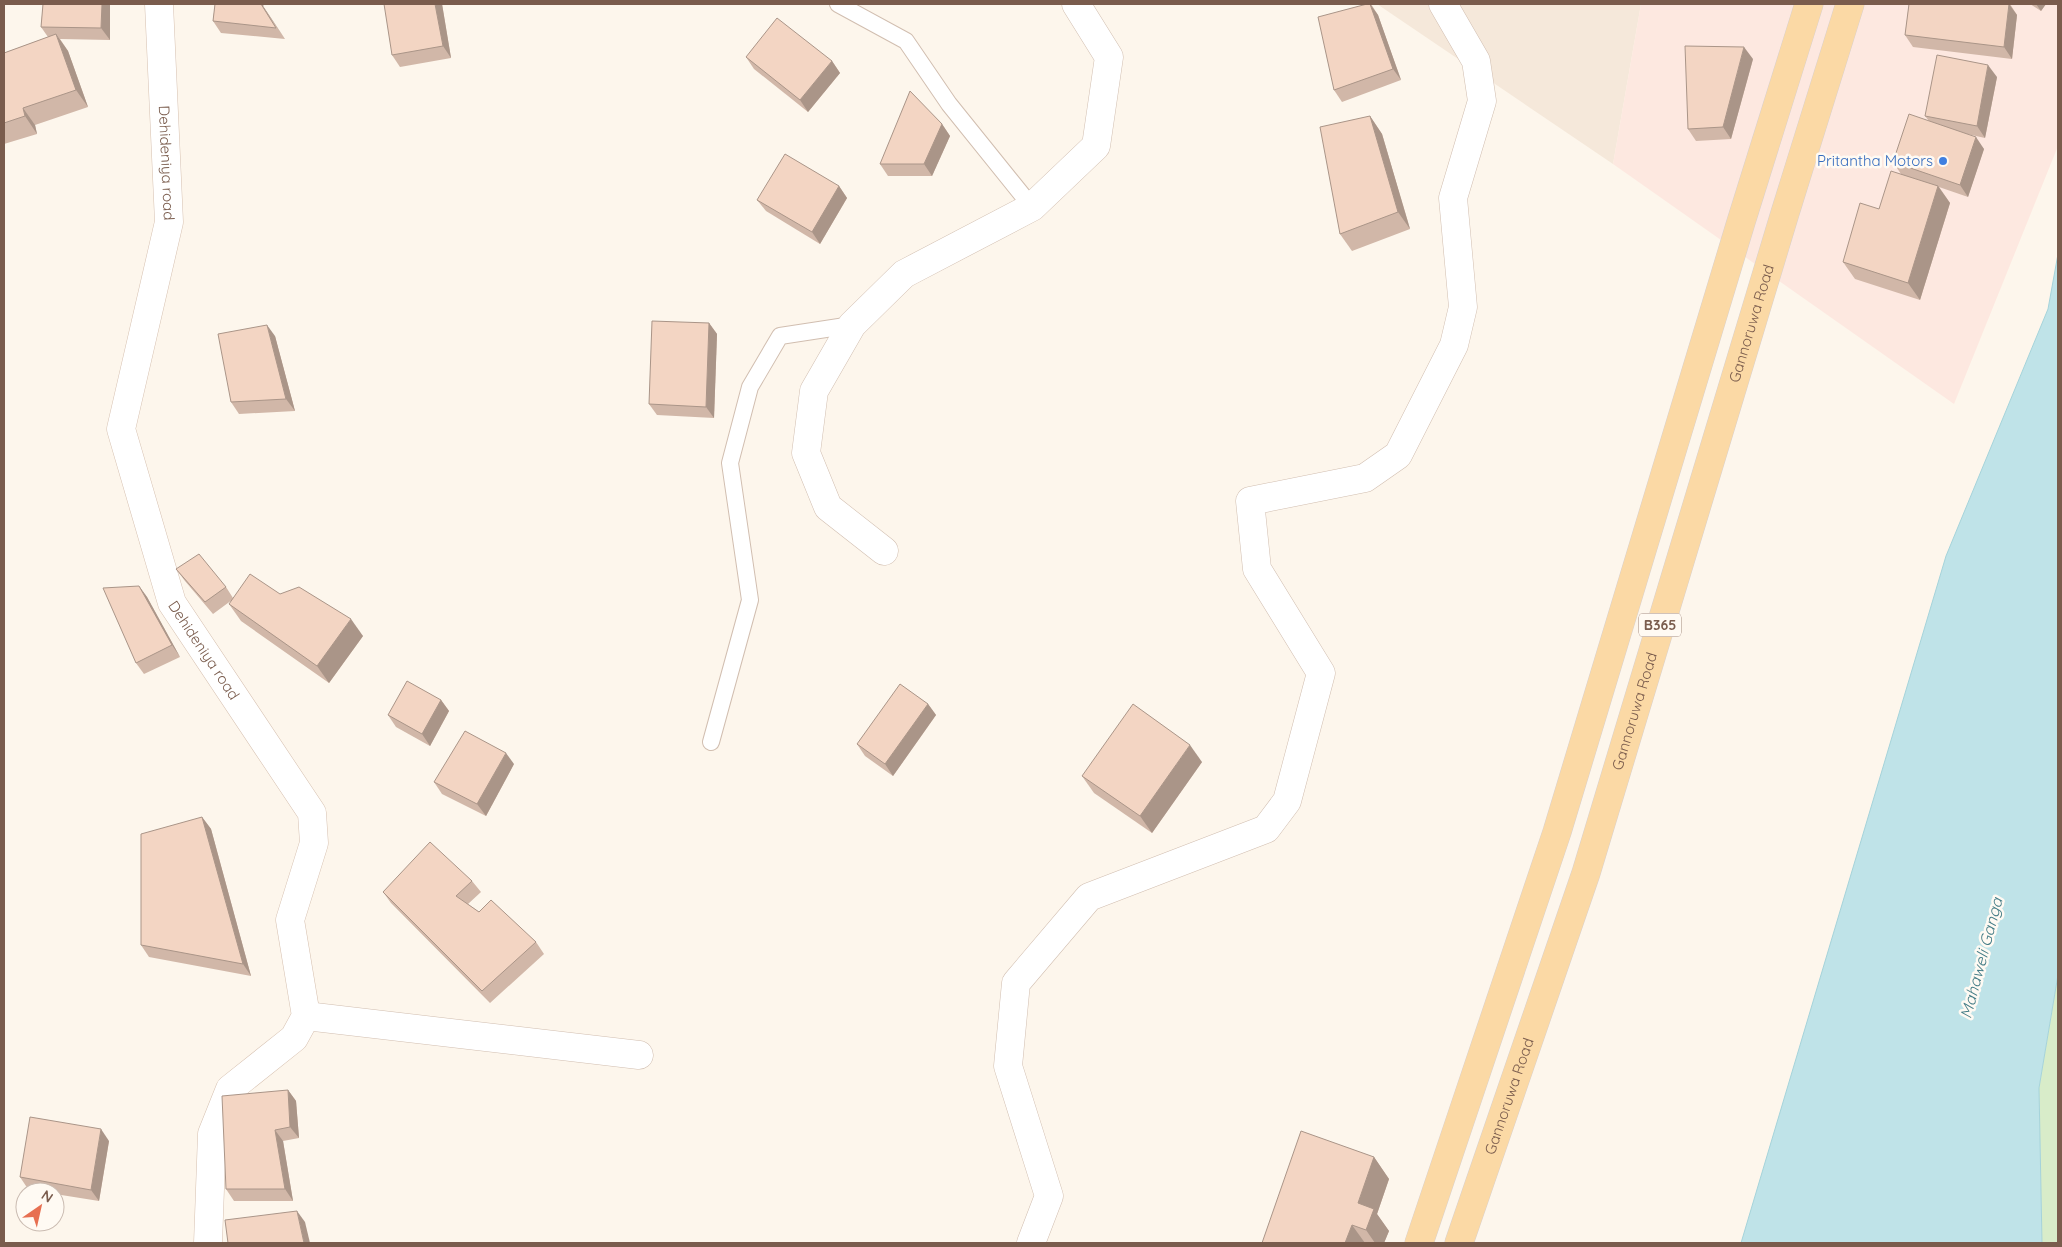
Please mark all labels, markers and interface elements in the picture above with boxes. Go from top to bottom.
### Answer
street label: Dehideniya road [155,105,179,221]
place label: Pritantha Motors [1817,151,1933,170]
marker: Pritantha Motors [1937,155,1949,167]
street label: Gannoruwa Road [1724,262,1778,385]
street label: Dehideniya road [164,597,244,703]
road number: B365 [1639,614,1681,636]
street label: Gannoruwa Road [1608,650,1661,772]
water label: Mahaweli Ganga [1955,894,2007,1021]
street label: Gannoruwa Road [1480,1035,1538,1157]
north arrow [15,1182,65,1232]
text: N [38,1186,57,1207]

